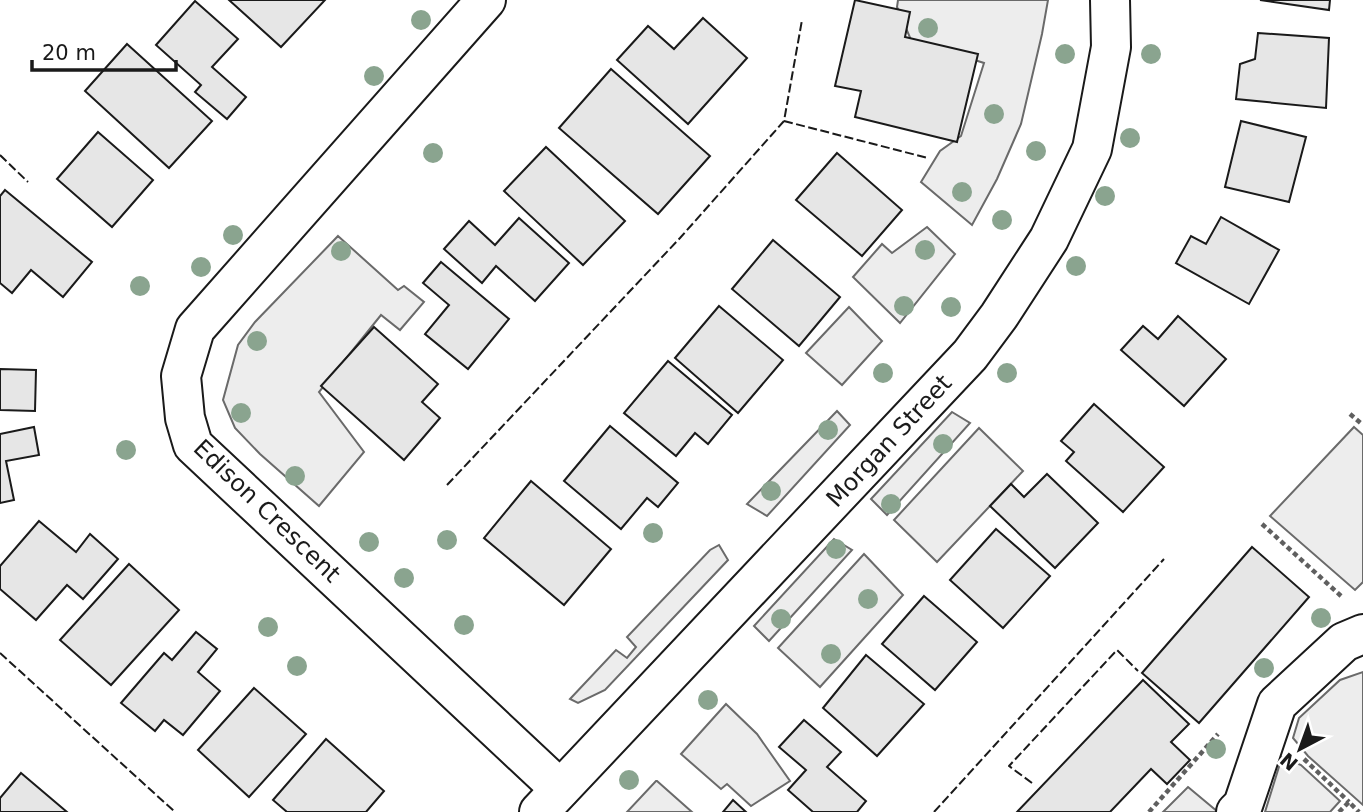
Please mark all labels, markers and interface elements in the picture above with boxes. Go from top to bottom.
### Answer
scale bar [32,28,175,72]
text: 20 m [42,41,96,65]
street label: Morgan Street [821,369,957,513]
street label: Edison Crescent [188,434,346,588]
north arrow [1265,714,1335,784]
text: N [1276,748,1302,775]

